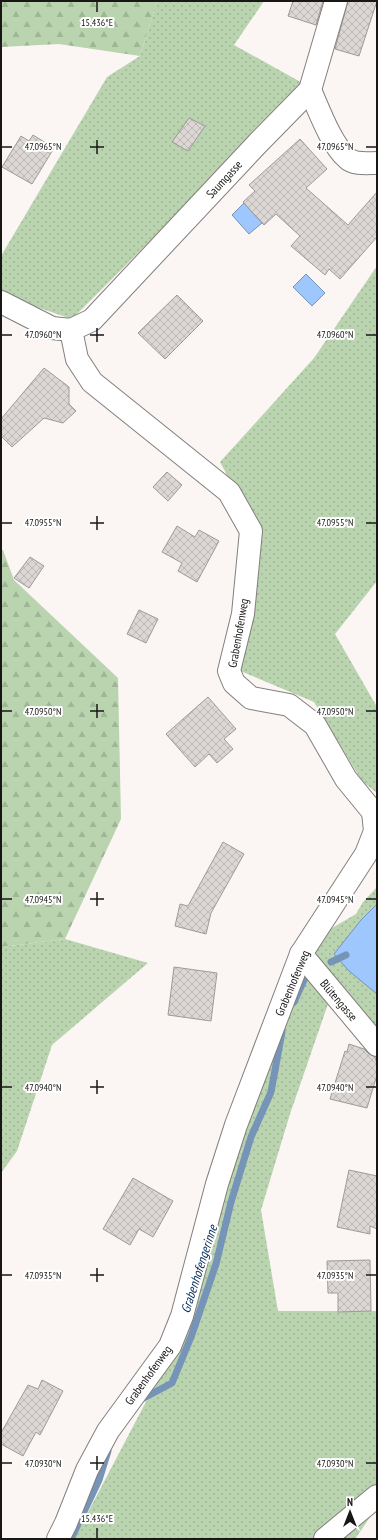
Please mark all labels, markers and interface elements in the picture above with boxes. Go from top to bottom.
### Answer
text: 15.436°E [81,16,113,29]
text: 47.0965°N [25,140,61,153]
text: 47.0965°N [317,140,353,153]
street label: Saumgasse [203,157,245,201]
text: 47.0960°N [25,328,61,341]
text: 47.0960°N [317,328,353,341]
text: 47.0955°N [25,516,61,529]
text: 47.0955°N [317,516,353,529]
street label: Grabenhofenweg [225,597,251,669]
text: 47.0950°N [25,705,61,718]
text: 47.0950°N [317,705,353,718]
text: 47.0945°N [25,893,61,906]
text: 47.0945°N [317,893,353,906]
street label: Grabenhofenweg [271,948,313,1018]
street label: Blütengasse [317,976,361,1024]
text: 47.0940°N [25,1081,61,1094]
text: 47.0940°N [317,1081,353,1094]
water label: Grabenhofengerinne [177,1221,222,1315]
text: 47.0935°N [25,1269,61,1282]
text: 47.0935°N [317,1269,353,1282]
street label: Grabenhofenweg [121,1342,175,1408]
text: 47.0930°N [25,1457,61,1470]
text: 47.0930°N [317,1457,353,1470]
north arrow [330,1492,370,1532]
text: N [347,1495,353,1509]
text: 15.436°E [81,1512,113,1525]

